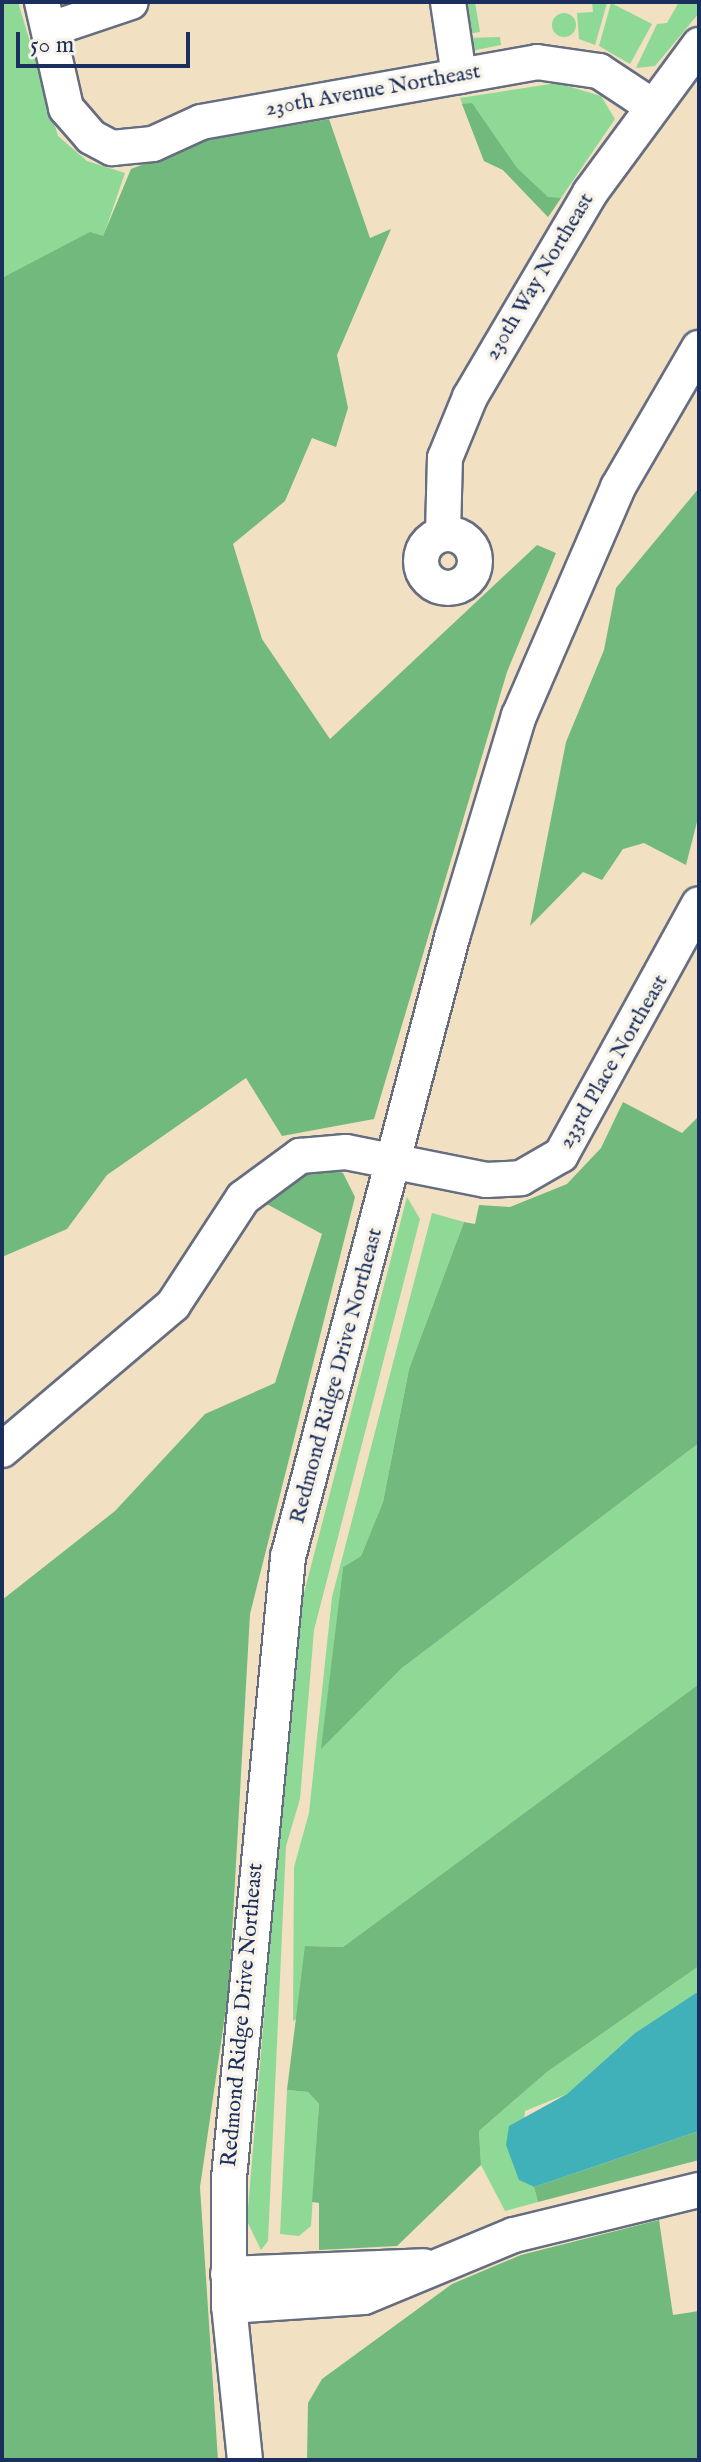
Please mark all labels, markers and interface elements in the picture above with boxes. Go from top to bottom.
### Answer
scale bar [20,16,194,66]
text: 50 m [30,30,74,61]
street label: 230th Avenue Northeast [263,59,483,123]
street label: 230th Way Northeast [480,189,600,365]
street label: 233rd Place Northeast [553,970,675,1154]
street label: Redmond Ridge Drive Northeast [285,1225,389,1527]
street label: Redmond Ridge Drive Northeast [217,1862,269,2168]

